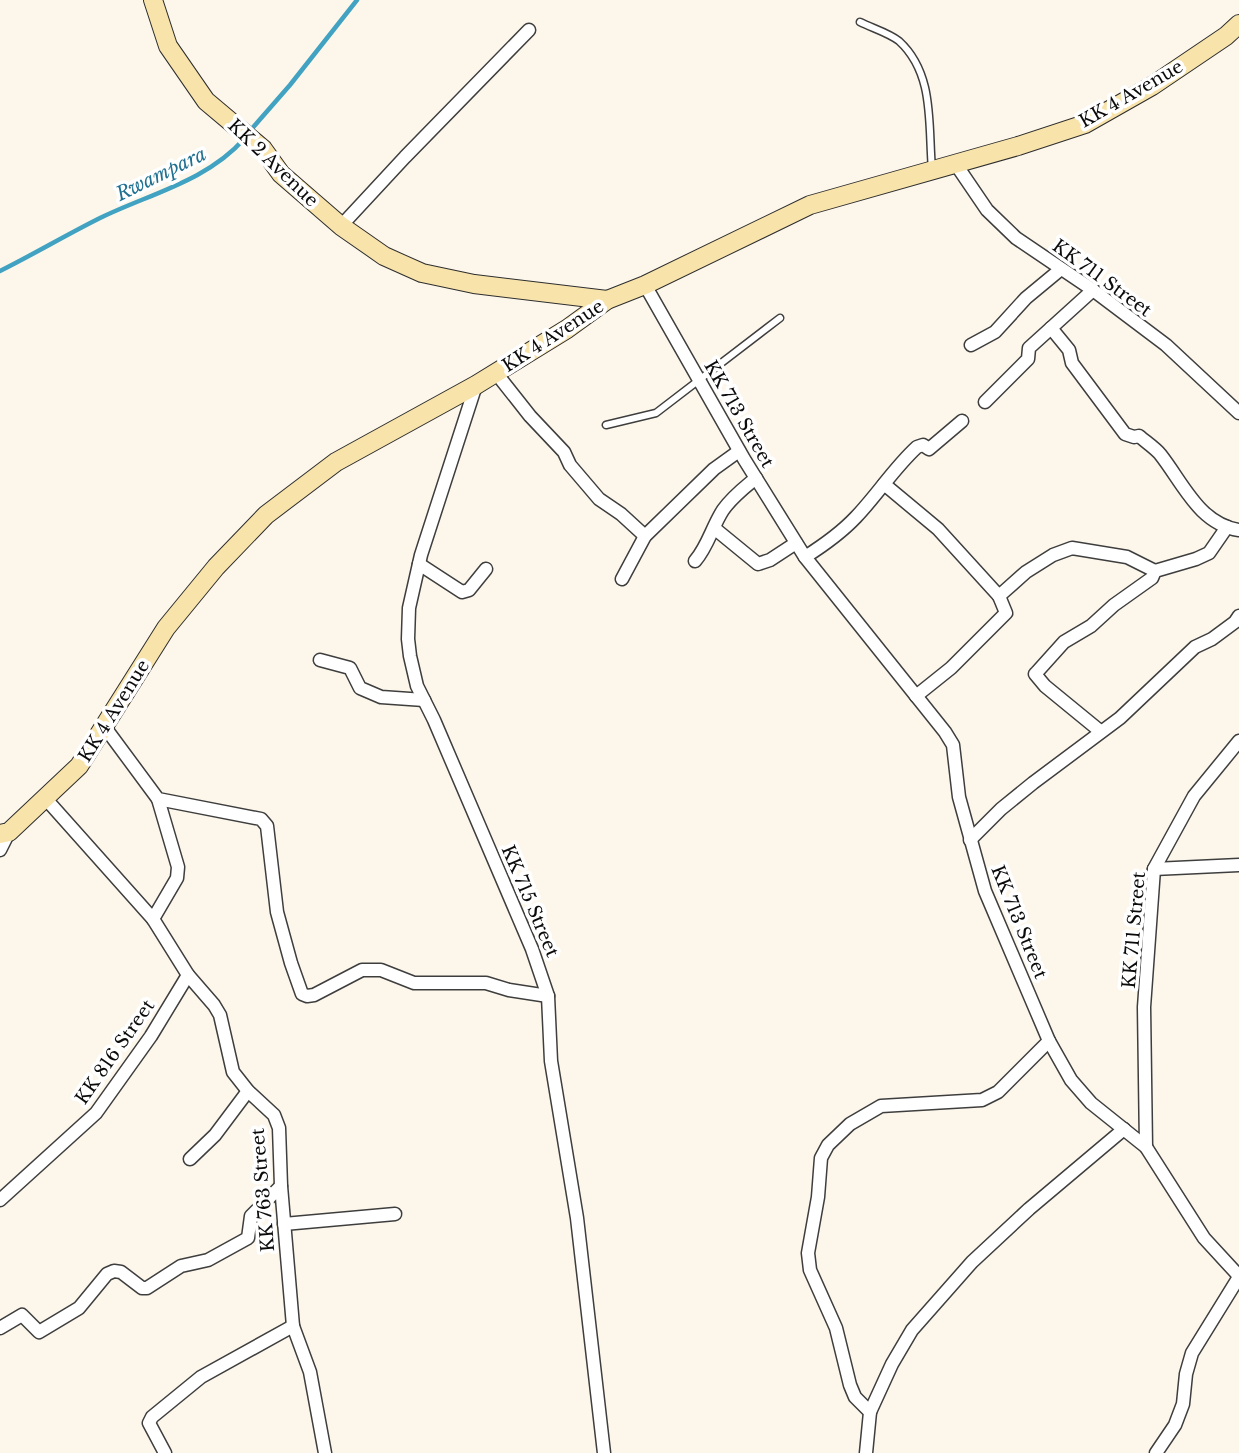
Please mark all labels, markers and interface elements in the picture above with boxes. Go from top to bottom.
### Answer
street label: KK 4 Avenue [1075,55,1187,133]
street label: KK 2 Avenue [223,114,323,212]
water label: Rwampara [111,142,210,206]
street label: KK 711 Street [1048,235,1156,321]
street label: KK 4 Avenue [498,295,608,377]
street label: KK 713 Street [699,356,779,472]
street label: KK 4 Avenue [74,656,154,766]
street label: KK 715 Street [497,842,564,960]
street label: KK 713 Street [986,862,1052,982]
street label: KK 711 Street [1118,870,1150,989]
street label: KK 816 Street [71,995,159,1109]
street label: KK 763 Street [247,1127,279,1253]

